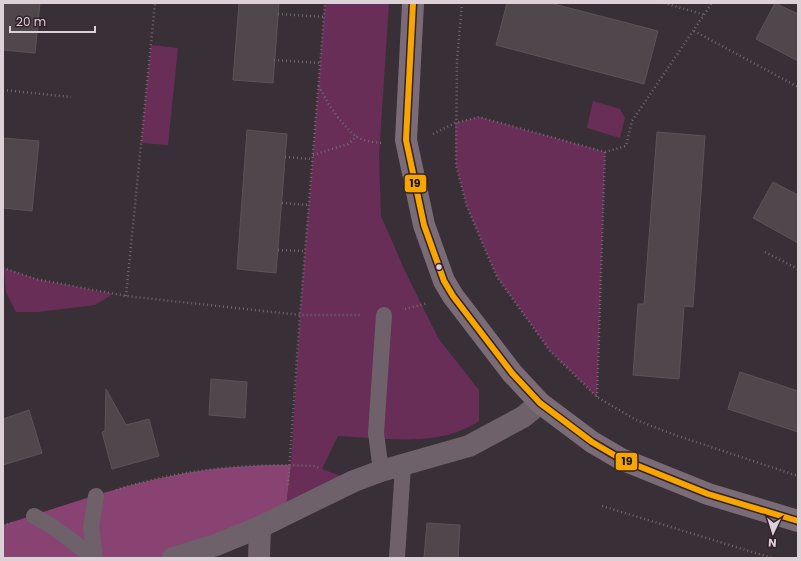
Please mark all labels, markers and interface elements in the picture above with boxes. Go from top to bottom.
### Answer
scale bar [10,8,95,34]
text: 20 m [16,13,46,30]
line badge: 19 [404,174,427,193]
text: 19 [410,175,421,191]
unlabelled marker [434,262,444,272]
line badge: 19 [615,452,638,471]
text: 19 [622,453,633,469]
north arrow [753,513,793,553]
text: N [768,535,777,551]

